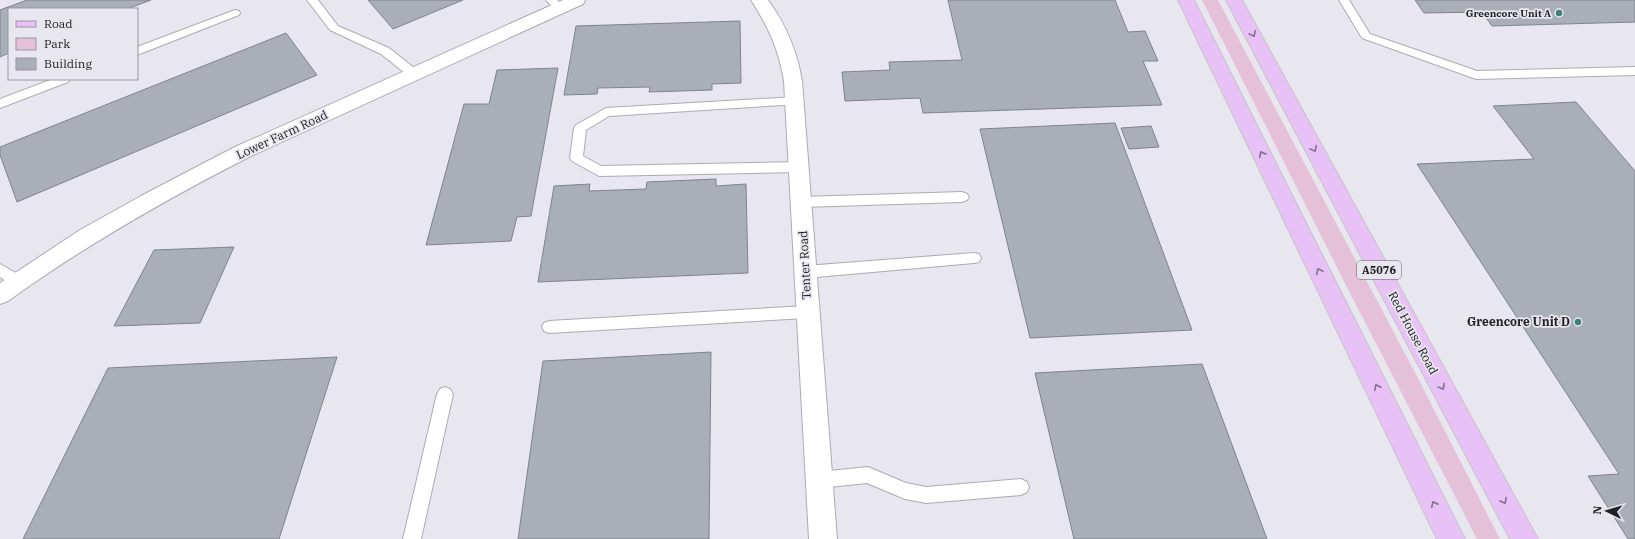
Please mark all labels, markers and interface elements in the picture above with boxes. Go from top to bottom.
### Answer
place label: Greencore Unit A [1466,7,1551,20]
legend [8,8,138,80]
marker: Greencore Unit A [1554,8,1564,18]
text: Road [44,16,73,31]
one-way arrow [1248,30,1255,37]
text: Park [44,36,70,51]
text: Building [44,56,92,71]
street label: Lower Farm Road [234,107,330,162]
one-way arrow [1310,145,1317,152]
one-way arrow [1259,151,1267,158]
street label: Tenter Road [795,230,814,300]
road number: A5076 [1357,261,1401,279]
one-way arrow [1316,267,1324,275]
street label: Red House Road [1385,289,1442,377]
place label: Greencore Unit D [1467,314,1570,329]
marker: Greencore Unit D [1573,317,1583,327]
one-way arrow [1437,383,1445,390]
one-way arrow [1374,384,1382,391]
north arrow [1587,491,1627,531]
one-way arrow [1499,497,1506,504]
one-way arrow [1431,501,1439,508]
text: N [1590,505,1604,515]

